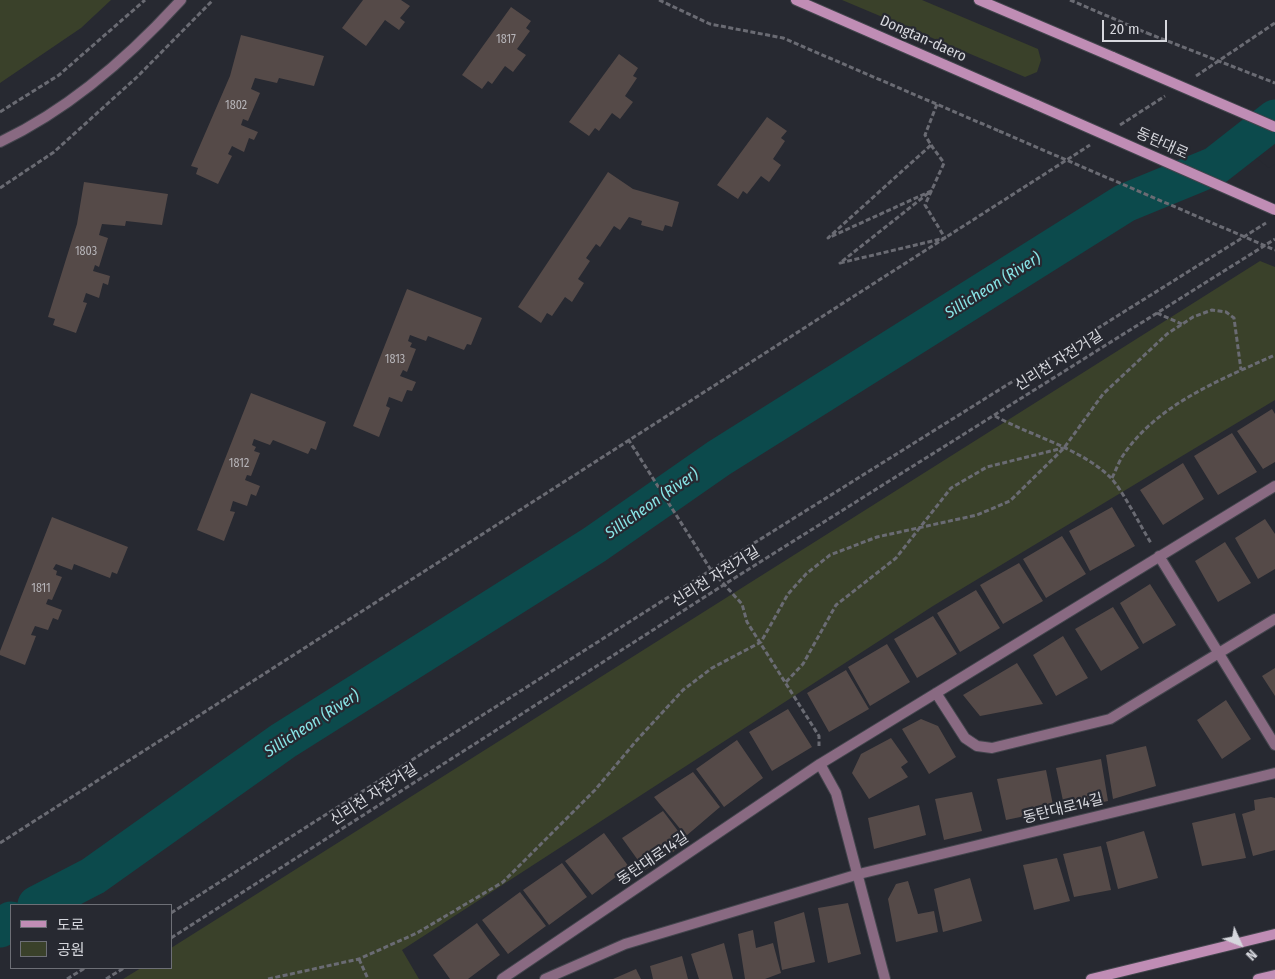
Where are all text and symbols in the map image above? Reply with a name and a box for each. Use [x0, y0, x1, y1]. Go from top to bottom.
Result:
scale bar [1105, 10, 1170, 42]
street label: Dongtan-daero [877, 12, 969, 66]
text: 20 m [1110, 20, 1140, 38]
house number: 1817 [496, 33, 516, 47]
house number: 1802 [225, 99, 247, 113]
street label: 동탄대로 [1133, 125, 1191, 163]
house number: 1803 [75, 245, 97, 259]
water label: Sillicheon (River) [941, 249, 1045, 323]
street label: 신리천 자전거길 [1012, 327, 1106, 395]
house number: 1813 [385, 353, 405, 367]
house number: 1812 [229, 457, 249, 471]
water label: Sillicheon (River) [602, 465, 702, 543]
street label: 신리천 자전거길 [669, 543, 763, 611]
house number: 1811 [31, 582, 51, 596]
water label: Sillicheon (River) [261, 686, 363, 762]
street label: 신리천 자전거길 [327, 760, 421, 830]
street label: 동탄대로14길 [1021, 790, 1105, 828]
street label: 동탄대로14길 [614, 829, 692, 889]
legend [10, 904, 172, 969]
text: 도로 [57, 916, 85, 934]
north arrow [1215, 919, 1265, 969]
text: 공원 [57, 941, 85, 959]
text: N [1242, 946, 1260, 964]

